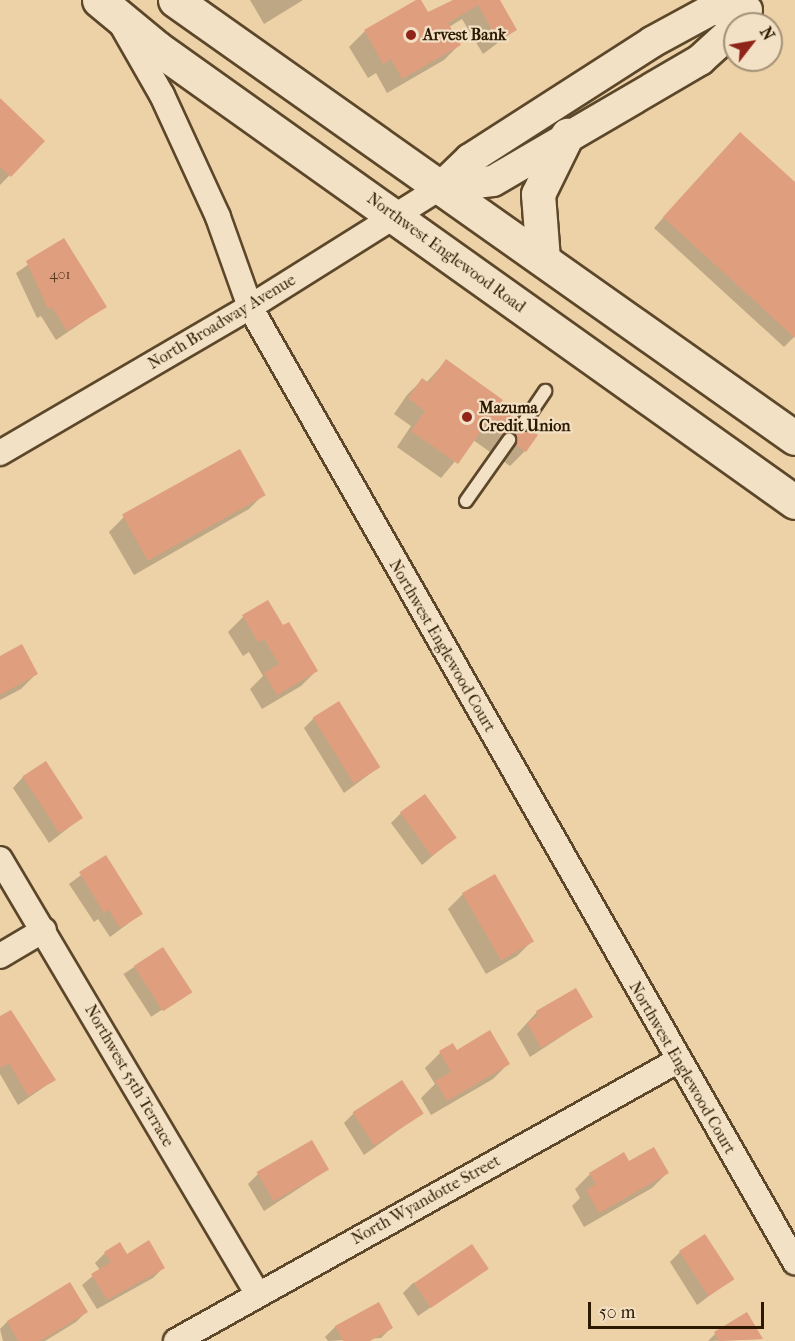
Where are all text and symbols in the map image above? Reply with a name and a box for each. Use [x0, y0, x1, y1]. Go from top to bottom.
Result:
north arrow [723, 12, 783, 72]
text: N [756, 23, 778, 44]
place label: Arvest Bank [423, 25, 506, 45]
marker: Arvest Bank [404, 28, 418, 42]
street label: Northwest Englewood Road [363, 189, 529, 317]
house number: 401 [50, 267, 70, 283]
street label: North Broadway Avenue [145, 270, 299, 374]
place label: Mazuma Credit Union [479, 398, 570, 436]
marker: Mazuma Credit Union [460, 410, 474, 424]
street label: Northwest Englewood Court [385, 556, 499, 736]
street label: Northwest Englewood Court [625, 978, 739, 1158]
street label: Northwest 55th Terrace [80, 1002, 178, 1150]
street label: North Wyandotte Street [348, 1151, 504, 1249]
scale bar [591, 1290, 766, 1328]
text: 50 m [599, 1302, 635, 1323]

